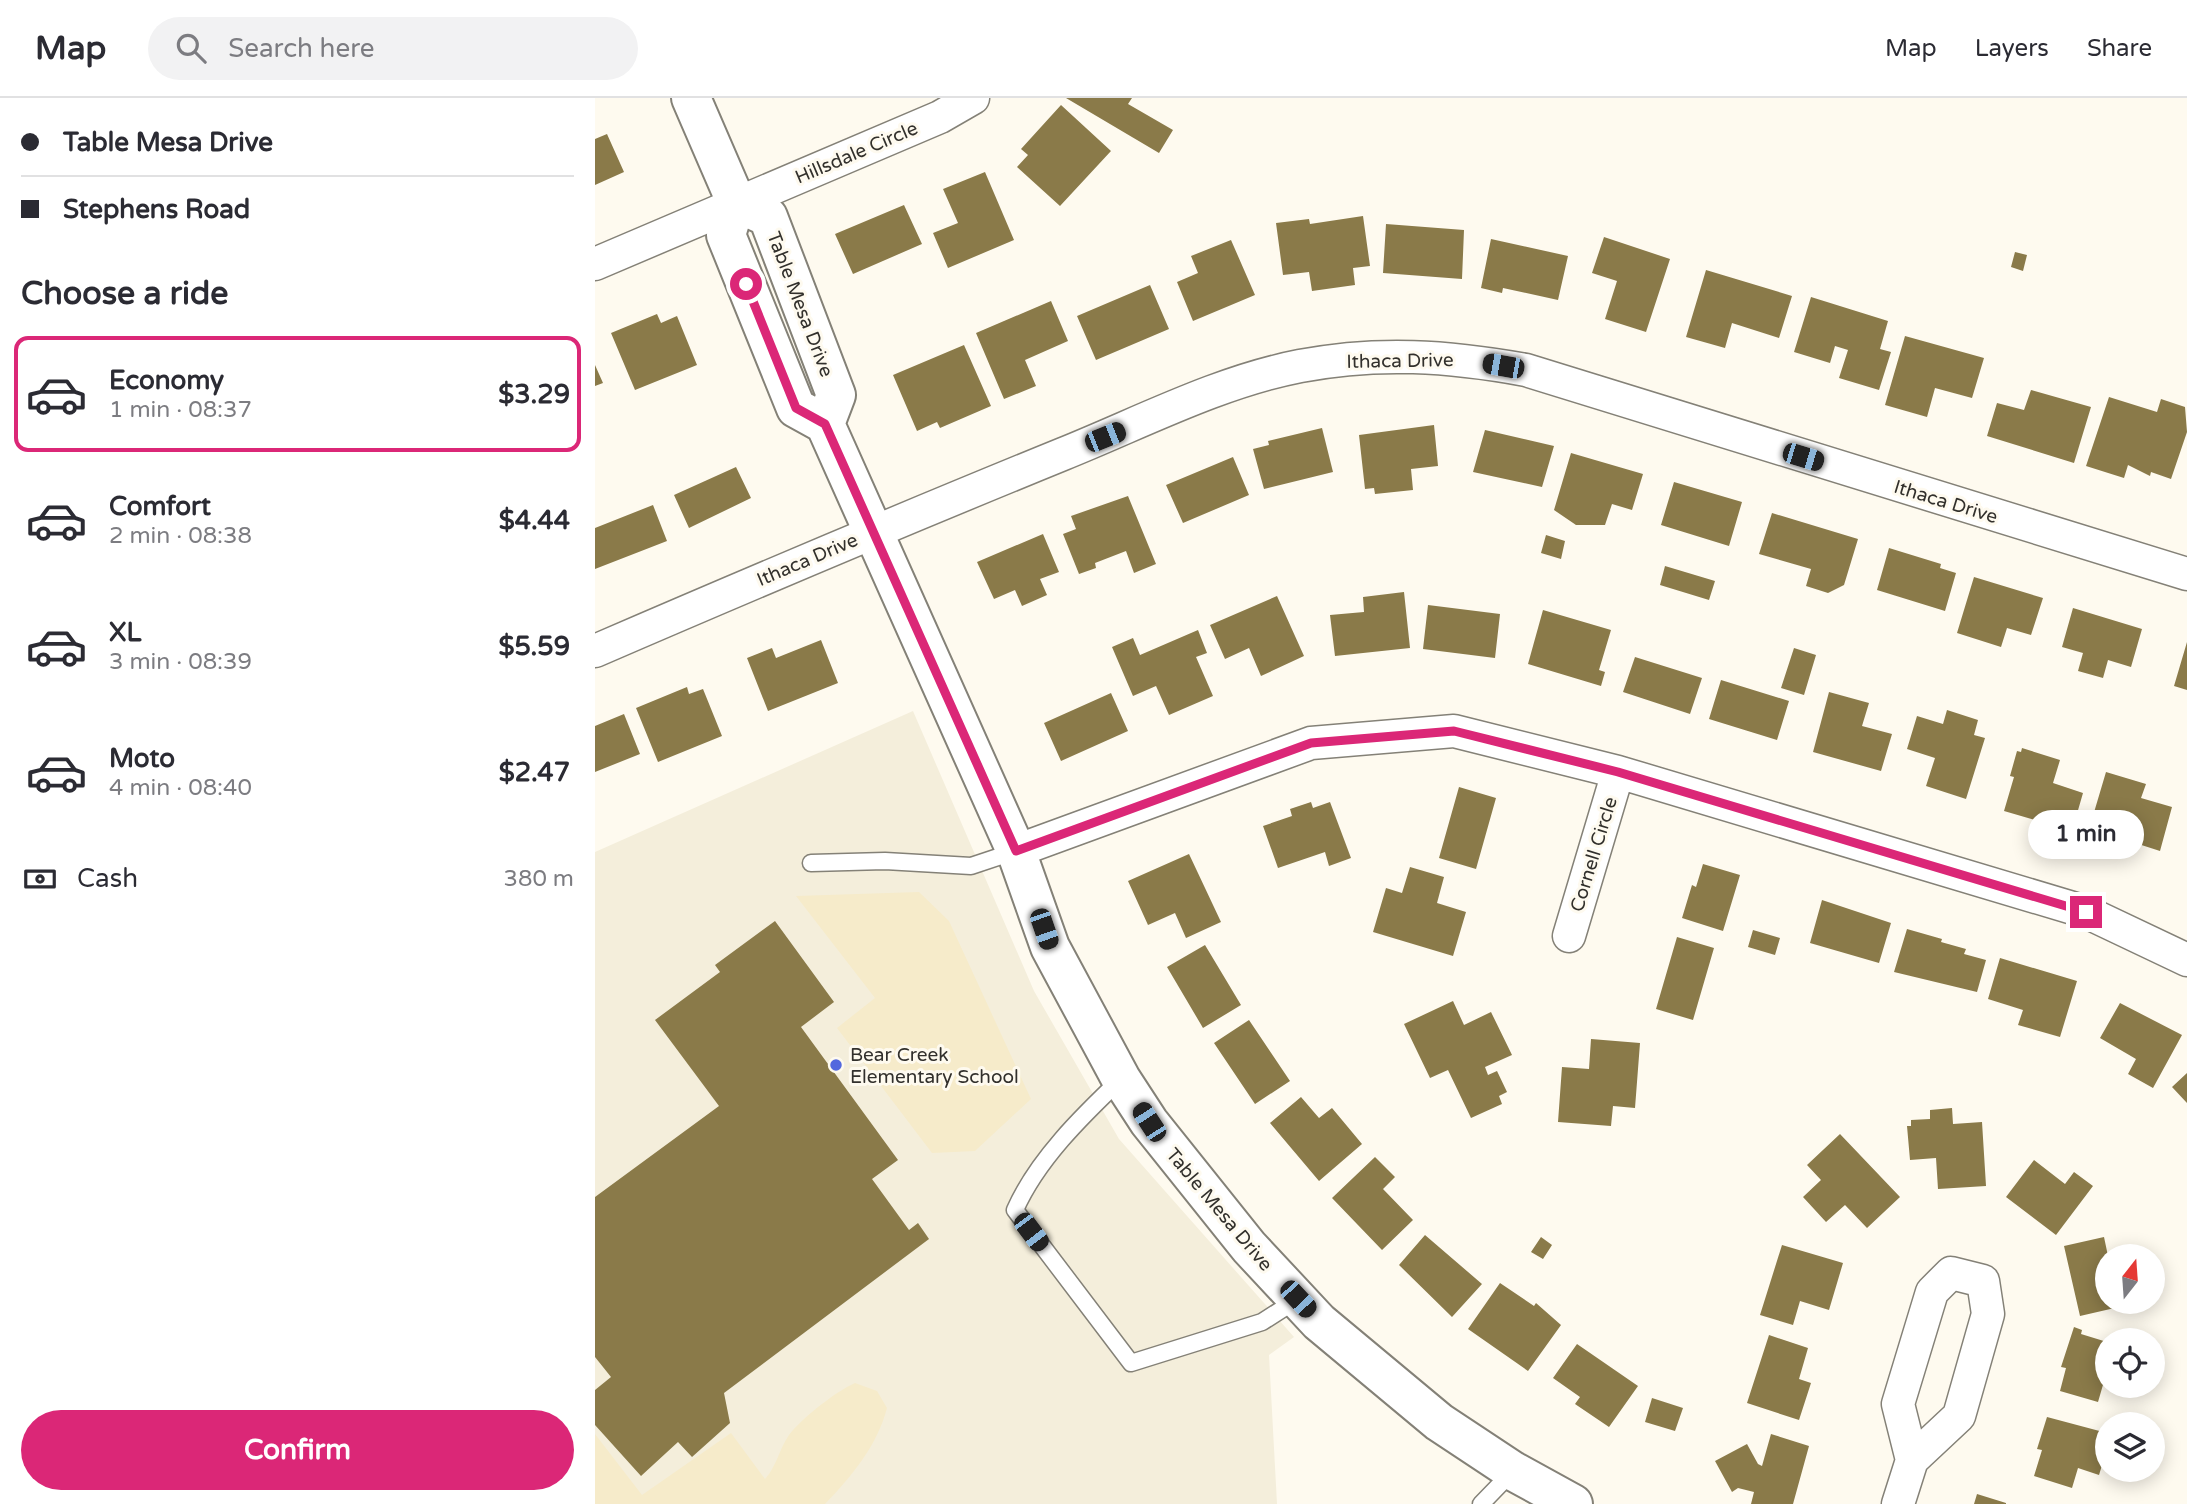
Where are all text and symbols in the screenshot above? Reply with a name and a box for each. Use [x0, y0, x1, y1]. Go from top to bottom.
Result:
search box [148, 17, 638, 80]
text: Map [35, 29, 106, 68]
icon: search [172, 29, 210, 67]
text: Search here [228, 33, 374, 64]
text: Map [1885, 34, 1937, 63]
text: Layers [1975, 34, 2049, 63]
text: Share [2087, 34, 2152, 63]
street label: Hillsdale Circle [792, 117, 921, 189]
text: Table Mesa Drive [63, 127, 273, 158]
text: Stephens Road [63, 194, 250, 225]
street label: Table Mesa Drive [762, 229, 838, 380]
route start [730, 268, 762, 300]
text: Choose a ride [21, 275, 228, 313]
street label: Ithaca Drive [1346, 349, 1454, 373]
car [1481, 352, 1526, 380]
icon: car [25, 363, 88, 426]
text: Economy [109, 365, 224, 396]
text: $3.29 [498, 379, 570, 410]
text: 1 min · 08:37 [109, 396, 252, 424]
car [1082, 419, 1129, 455]
car [1780, 441, 1827, 473]
street label: Ithaca Drive [1891, 476, 2000, 528]
icon: car [25, 489, 88, 552]
text: Comfort [109, 491, 211, 522]
text: $4.44 [499, 505, 570, 536]
text: 2 min · 08:38 [109, 522, 252, 550]
street label: Ithaca Drive [754, 529, 861, 591]
icon: car [25, 615, 88, 678]
text: XL [109, 617, 141, 648]
text: $5.59 [498, 631, 570, 662]
text: 3 min · 08:39 [109, 648, 252, 676]
icon: car [25, 741, 88, 804]
text: Moto [109, 743, 175, 774]
text: $2.47 [499, 757, 570, 788]
text: 4 min · 08:40 [109, 774, 252, 802]
street label: Cornell Circle [1566, 794, 1622, 914]
callout: 1 min [2028, 810, 2144, 860]
text: 1 min [2055, 820, 2117, 848]
icon: cash [21, 860, 59, 898]
text: Cash [77, 863, 138, 894]
text: 380 m [504, 865, 574, 893]
route end [2070, 896, 2102, 928]
car [1028, 906, 1061, 952]
place label: Bear Creek Elementary School [850, 1044, 1019, 1088]
marker: Bear Creek Elementary School [828, 1057, 844, 1073]
car [1129, 1099, 1170, 1145]
street label: Table Mesa Drive [1161, 1144, 1277, 1276]
car [1010, 1209, 1053, 1255]
north arrow [2095, 1244, 2165, 1314]
map controls [2095, 1244, 2165, 1482]
car [1276, 1276, 1321, 1322]
button: locate [2095, 1328, 2165, 1398]
button: Confirm [21, 1410, 574, 1490]
button: layers [2095, 1412, 2165, 1482]

